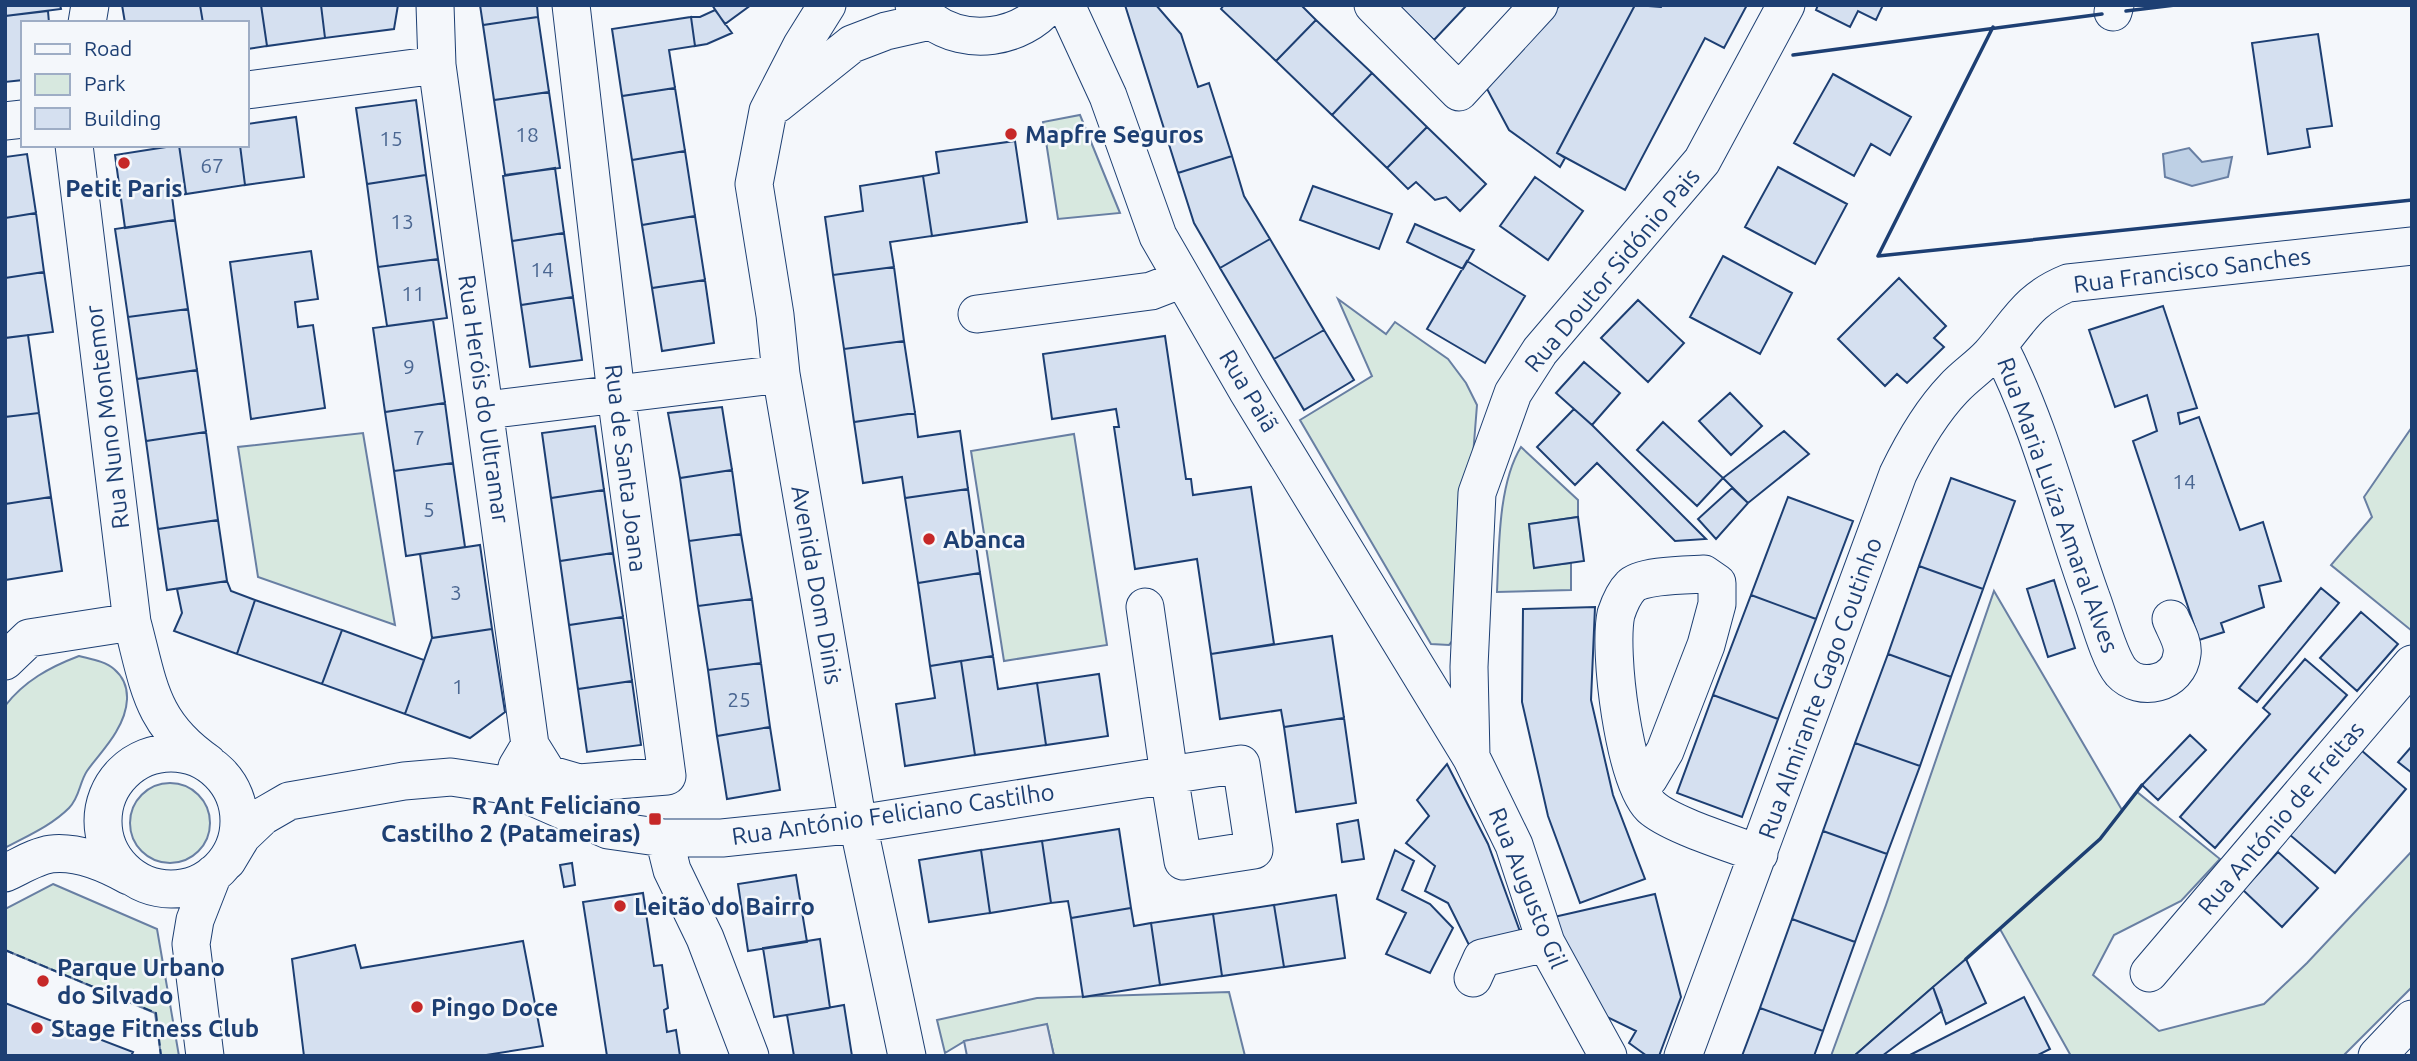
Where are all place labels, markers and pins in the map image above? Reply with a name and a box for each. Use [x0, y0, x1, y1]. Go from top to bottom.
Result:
place label: Mapfre Seguros [1025, 121, 1204, 148]
marker: Mapfre Seguros [1003, 126, 1019, 142]
marker: Petit Paris [116, 155, 132, 171]
place label: Petit Paris [65, 175, 183, 202]
place label: Abanca [943, 526, 1026, 553]
marker: Abanca [921, 531, 937, 547]
place label: R Ant Feliciano Castilho 2 (Patameiras) [381, 792, 641, 847]
marker: R Ant Feliciano Castilho 2 (Patameiras) [647, 811, 663, 827]
place label: Leitão do Bairro [634, 893, 815, 920]
marker: Leitão do Bairro [612, 898, 628, 914]
place label: Parque Urbano do Silvado [57, 954, 225, 1009]
marker: Parque Urbano do Silvado [35, 973, 51, 989]
place label: Pingo Doce [431, 994, 558, 1021]
marker: Pingo Doce [409, 999, 425, 1015]
place label: Stage Fitness Club [51, 1015, 259, 1042]
marker: Stage Fitness Club [29, 1020, 45, 1036]

